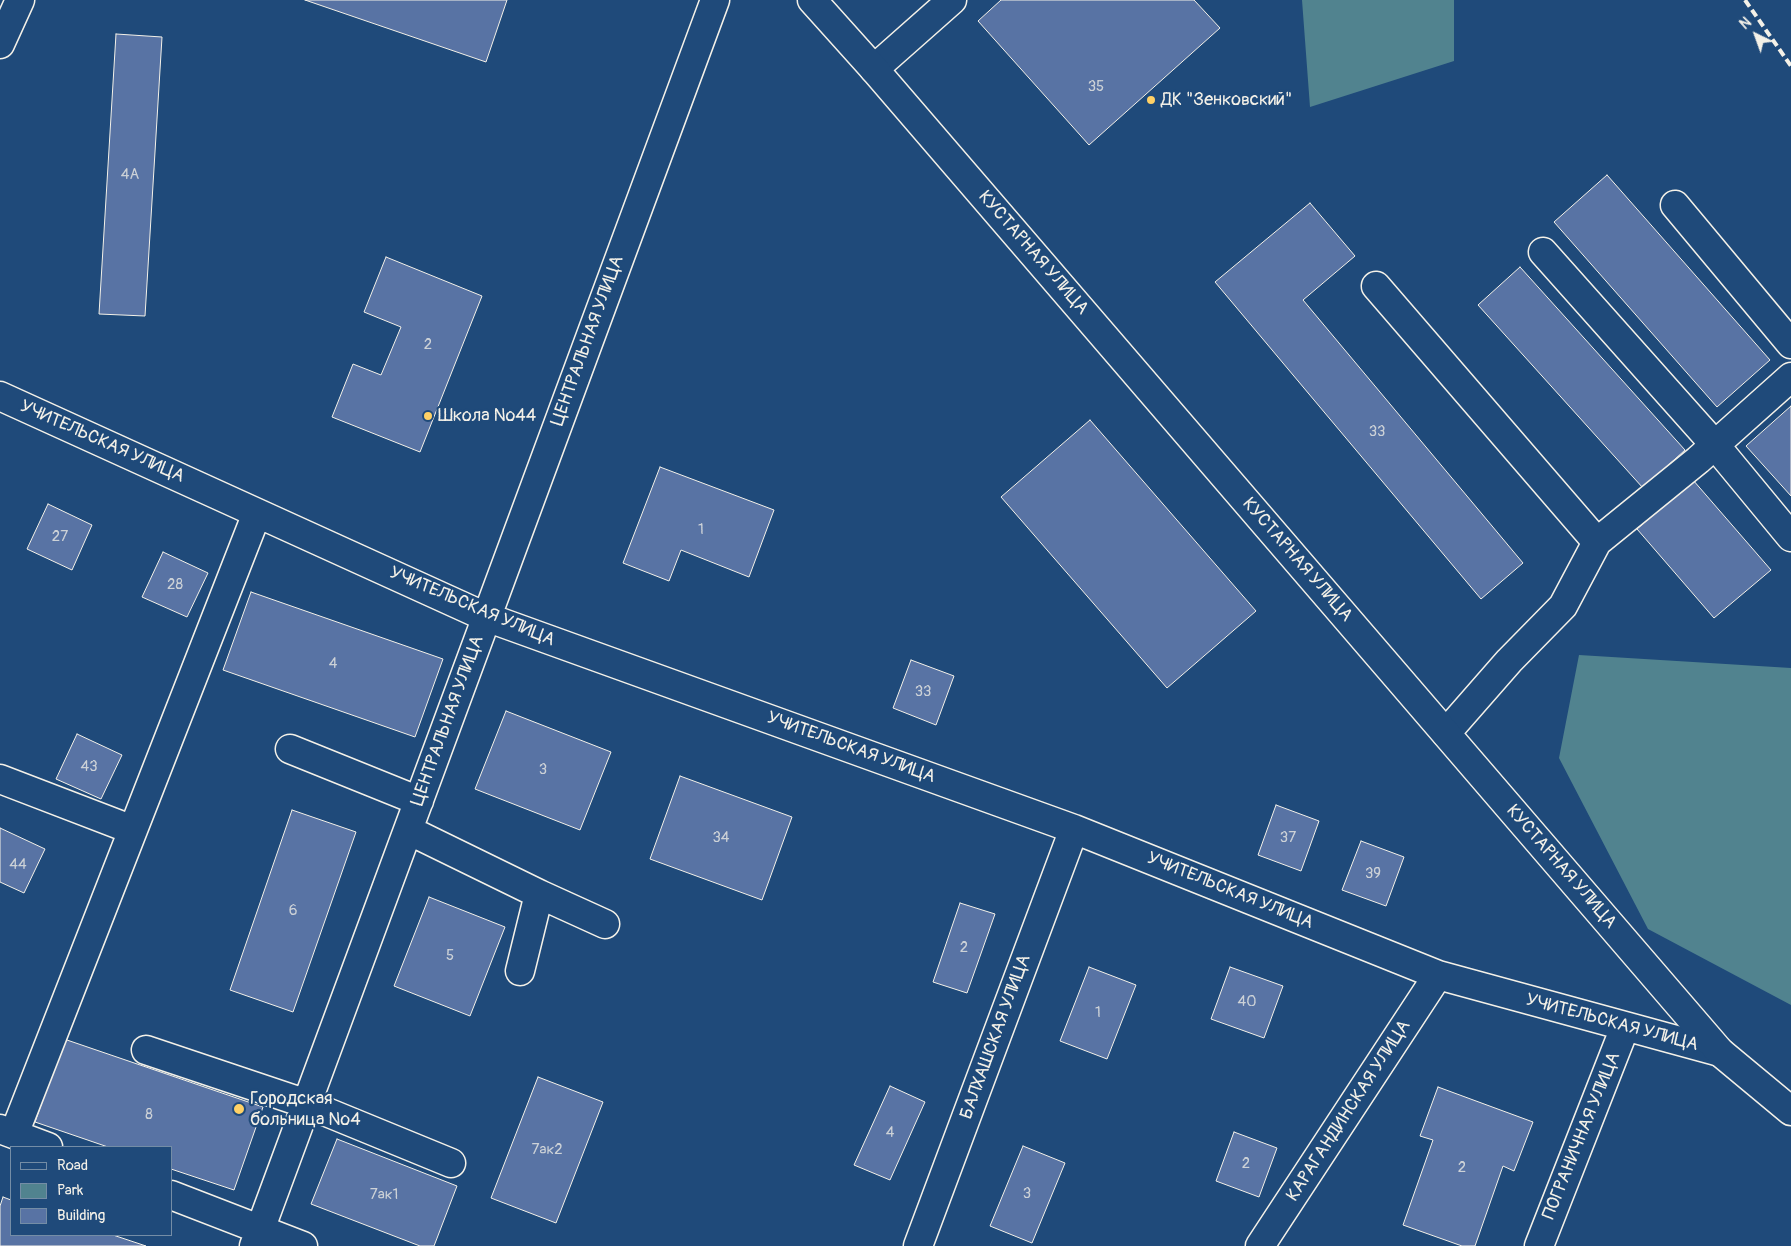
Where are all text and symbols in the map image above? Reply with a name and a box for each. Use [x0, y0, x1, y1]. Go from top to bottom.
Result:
north arrow [1731, 10, 1781, 60]
text: N [1736, 14, 1755, 33]
house number: 35 [1088, 78, 1104, 96]
place label: ДК "Зенковский" [1161, 89, 1292, 111]
marker: ДК "Зенковский" [1145, 94, 1157, 106]
house number: 4А [121, 166, 139, 184]
street label: КУСТАРНАЯ УЛИЦА [973, 187, 1093, 319]
street label: ЦЕНТРАЛЬНАЯ УЛИЦА [547, 253, 629, 429]
house number: 2 [424, 336, 432, 354]
street label: УЧИТЕЛЬСКАЯ УЛИЦА [16, 396, 188, 488]
place label: Школа №44 [438, 405, 536, 427]
marker: Школа №44 [422, 410, 434, 422]
house number: 33 [1369, 423, 1385, 441]
street label: КУСТАРНАЯ УЛИЦА [1237, 494, 1357, 626]
house number: 1 [698, 521, 704, 539]
house number: 27 [52, 528, 68, 546]
street label: УЧИТЕЛЬСКАЯ УЛИЦА [386, 562, 558, 652]
house number: 28 [167, 576, 183, 594]
street label: ЦЕНТРАЛЬНАЯ УЛИЦА [407, 633, 489, 809]
house number: 4 [329, 655, 337, 673]
house number: 33 [915, 683, 931, 701]
street label: УЧИТЕЛЬСКАЯ УЛИЦА [764, 707, 938, 789]
house number: 43 [80, 758, 98, 776]
house number: 3 [539, 761, 547, 779]
street label: КУСТАРНАЯ УЛИЦА [1501, 801, 1621, 933]
house number: 34 [712, 829, 730, 847]
house number: 37 [1280, 829, 1296, 847]
street label: УЧИТЕЛЬСКАЯ УЛИЦА [1144, 848, 1316, 934]
house number: 44 [9, 856, 27, 874]
house number: 39 [1365, 865, 1381, 883]
house number: 6 [289, 902, 297, 920]
house number: 2 [960, 939, 968, 957]
house number: 5 [446, 947, 454, 965]
street label: БАЛХАШСКАЯ УЛИЦА [956, 952, 1036, 1122]
street label: УЧИТЕЛЬСКАЯ УЛИЦА [1523, 990, 1701, 1056]
house number: 40 [1238, 993, 1256, 1011]
house number: 1 [1095, 1004, 1101, 1022]
street label: КАРАГАНДИНСКАЯ УЛИЦА [1282, 1016, 1416, 1206]
street label: ПОГРАНИЧНАЯ УЛИЦА [1539, 1049, 1625, 1223]
place label: Городская больница №4 [250, 1088, 361, 1130]
marker: Городская больница №4 [232, 1102, 246, 1116]
house number: 8 [145, 1106, 153, 1124]
house number: 4 [886, 1124, 894, 1142]
house number: 7ак2 [531, 1141, 563, 1159]
legend [10, 1146, 172, 1236]
house number: 2 [1242, 1155, 1250, 1173]
text: Road [57, 1156, 88, 1175]
house number: 2 [1458, 1159, 1466, 1177]
text: Park [57, 1181, 83, 1200]
house number: 3 [1023, 1185, 1031, 1203]
house number: 7ак1 [370, 1186, 398, 1204]
text: Building [57, 1206, 105, 1225]

